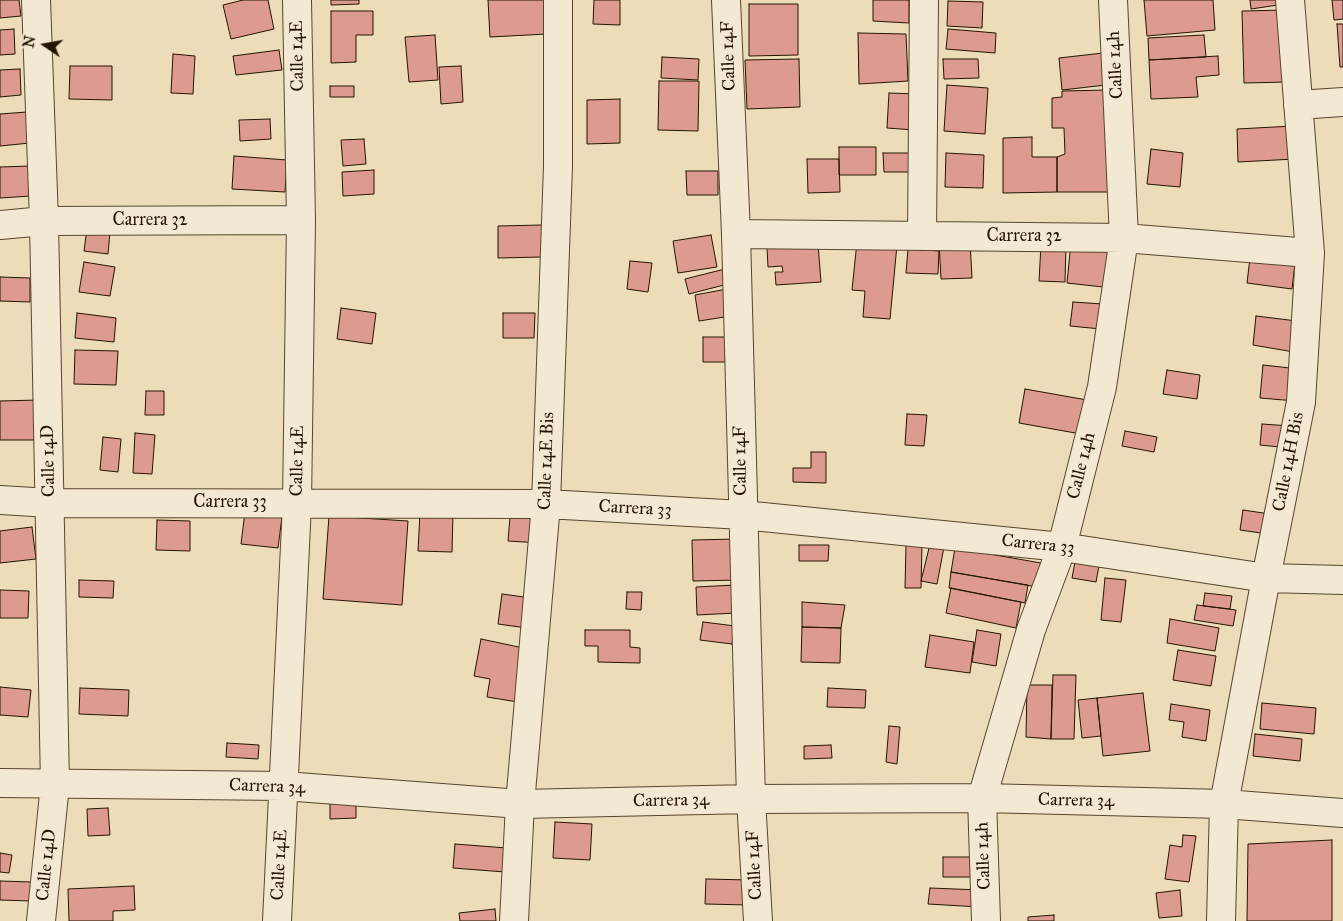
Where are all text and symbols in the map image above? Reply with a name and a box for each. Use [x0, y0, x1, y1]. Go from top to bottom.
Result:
north arrow [20, 20, 70, 70]
street label: Calle 14E [287, 20, 309, 92]
street label: Calle 14F [717, 21, 741, 91]
street label: Calle 14h [1103, 30, 1129, 100]
text: N [20, 34, 39, 49]
street label: Carrera 32 [112, 210, 188, 232]
street label: Carrera 32 [986, 226, 1062, 248]
street label: Calle 14H Bis [1269, 410, 1309, 514]
street label: Calle 14E Bis [534, 412, 560, 510]
street label: Calle 14D [38, 425, 60, 497]
street label: Calle 14E [287, 425, 309, 497]
street label: Calle 14F [730, 426, 752, 496]
street label: Calle 14h [1063, 430, 1101, 502]
street label: Carrera 33 [193, 492, 267, 514]
street label: Carrera 33 [598, 496, 672, 522]
street label: Carrera 33 [1000, 530, 1076, 560]
street label: Carrera 34 [229, 775, 305, 799]
street label: Carrera 34 [633, 790, 709, 812]
street label: Carrera 34 [1038, 790, 1114, 812]
street label: Calle 14h [972, 822, 996, 890]
street label: Calle 14D [32, 828, 62, 902]
street label: Calle 14E [267, 829, 293, 901]
street label: Calle 14F [742, 830, 768, 900]

